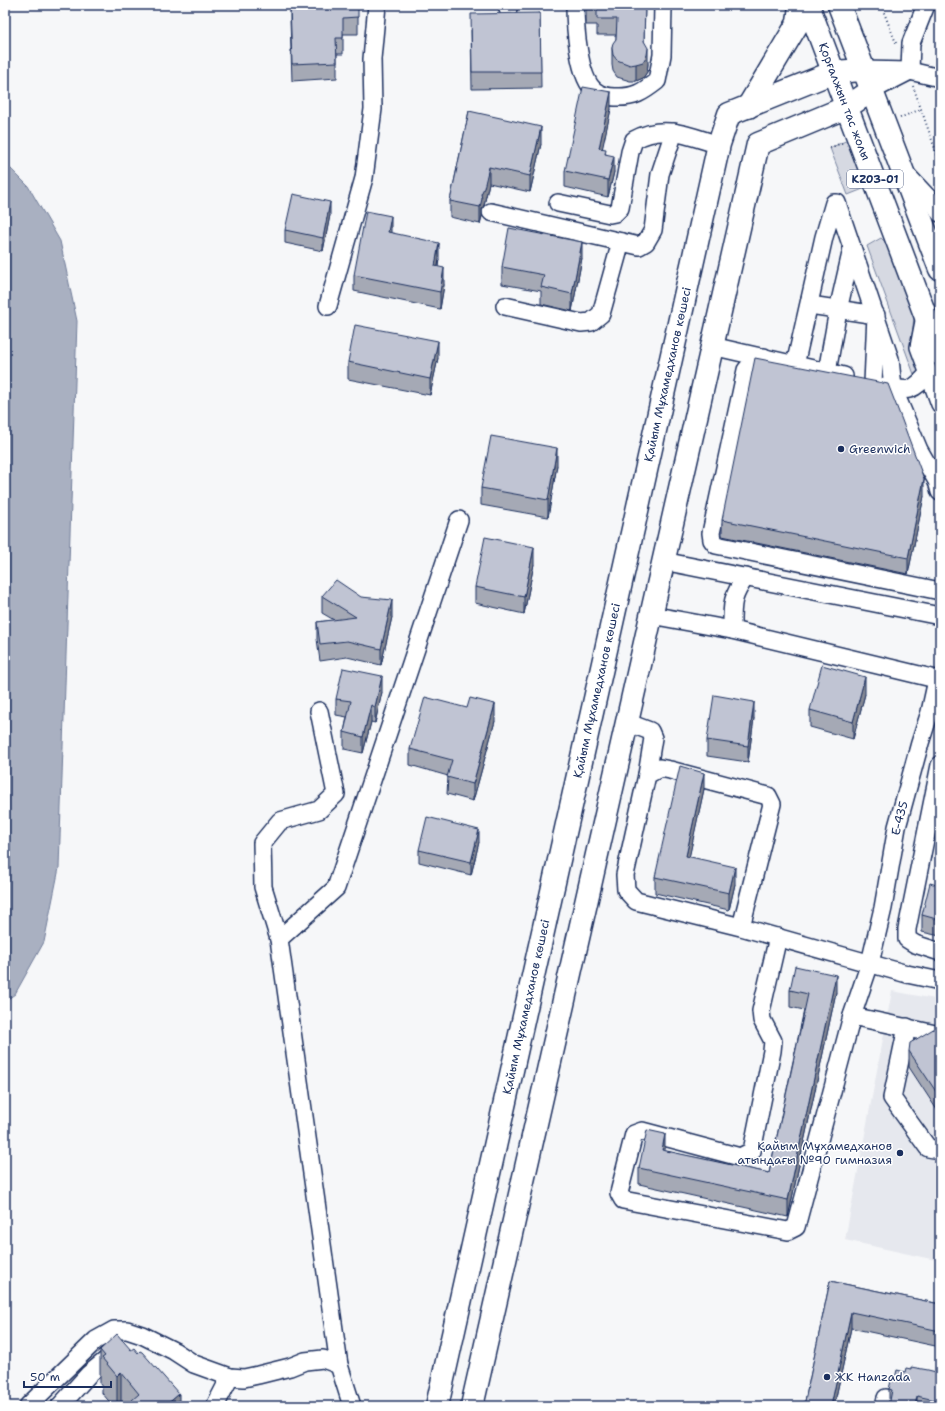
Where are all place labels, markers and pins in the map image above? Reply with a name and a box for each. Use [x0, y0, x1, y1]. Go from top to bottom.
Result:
place label: Greenwich [849, 441, 911, 457]
marker: Greenwich [836, 444, 846, 454]
place label: Қайым Мұхамедханов атындағы №90 гимназия [738, 1138, 892, 1168]
marker: Қайым Мұхамедханов атындағы №90 гимназия [895, 1148, 905, 1158]
place label: ЖК Hanzada [835, 1369, 911, 1385]
marker: ЖК Hanzada [822, 1372, 832, 1382]

